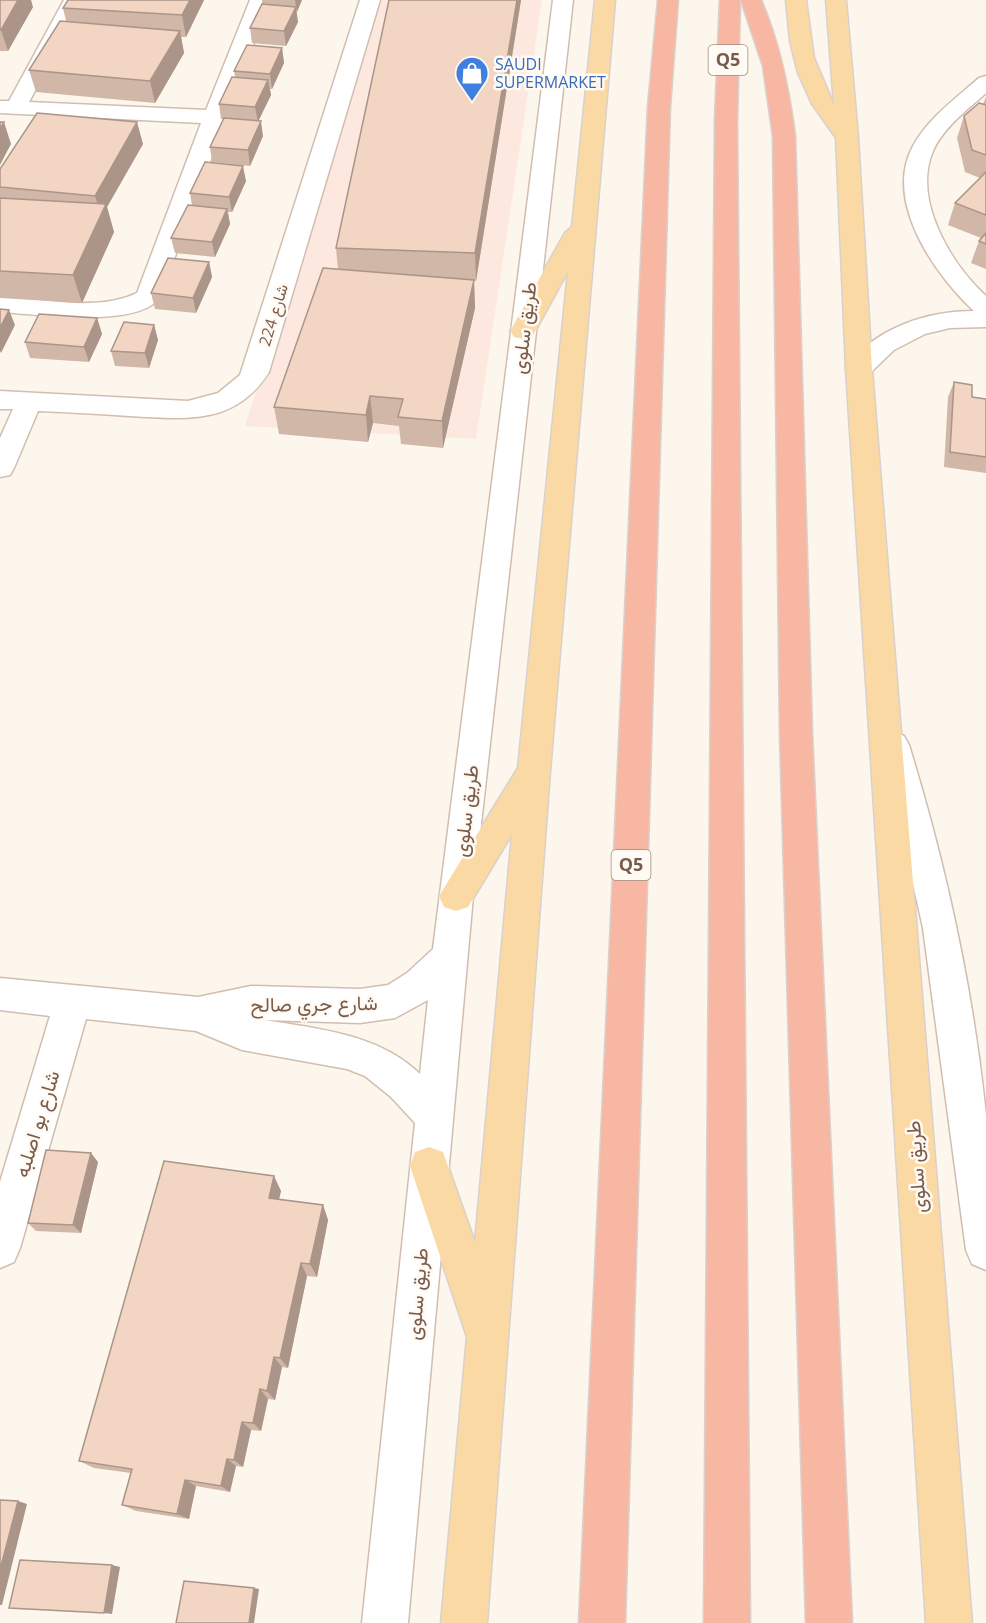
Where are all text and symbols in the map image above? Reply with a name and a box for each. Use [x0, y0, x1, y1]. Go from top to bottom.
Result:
road number: Q5 [708, 45, 748, 75]
place label: SAUDI SUPERMARKET [495, 53, 606, 93]
shop icon: SAUDI SUPERMARKET [454, 55, 490, 102]
street label: طريق سلوى [504, 280, 543, 376]
street label: شارع 224 [253, 281, 294, 349]
street label: طريق سلوى [446, 763, 485, 859]
road number: Q5 [612, 850, 650, 880]
street label: شارع جري صالح [250, 989, 378, 1022]
street label: شارع بو اصلبه [7, 1067, 67, 1181]
street label: طريق سلوى [899, 1120, 932, 1214]
street label: طريق سلوى [399, 1247, 434, 1341]

